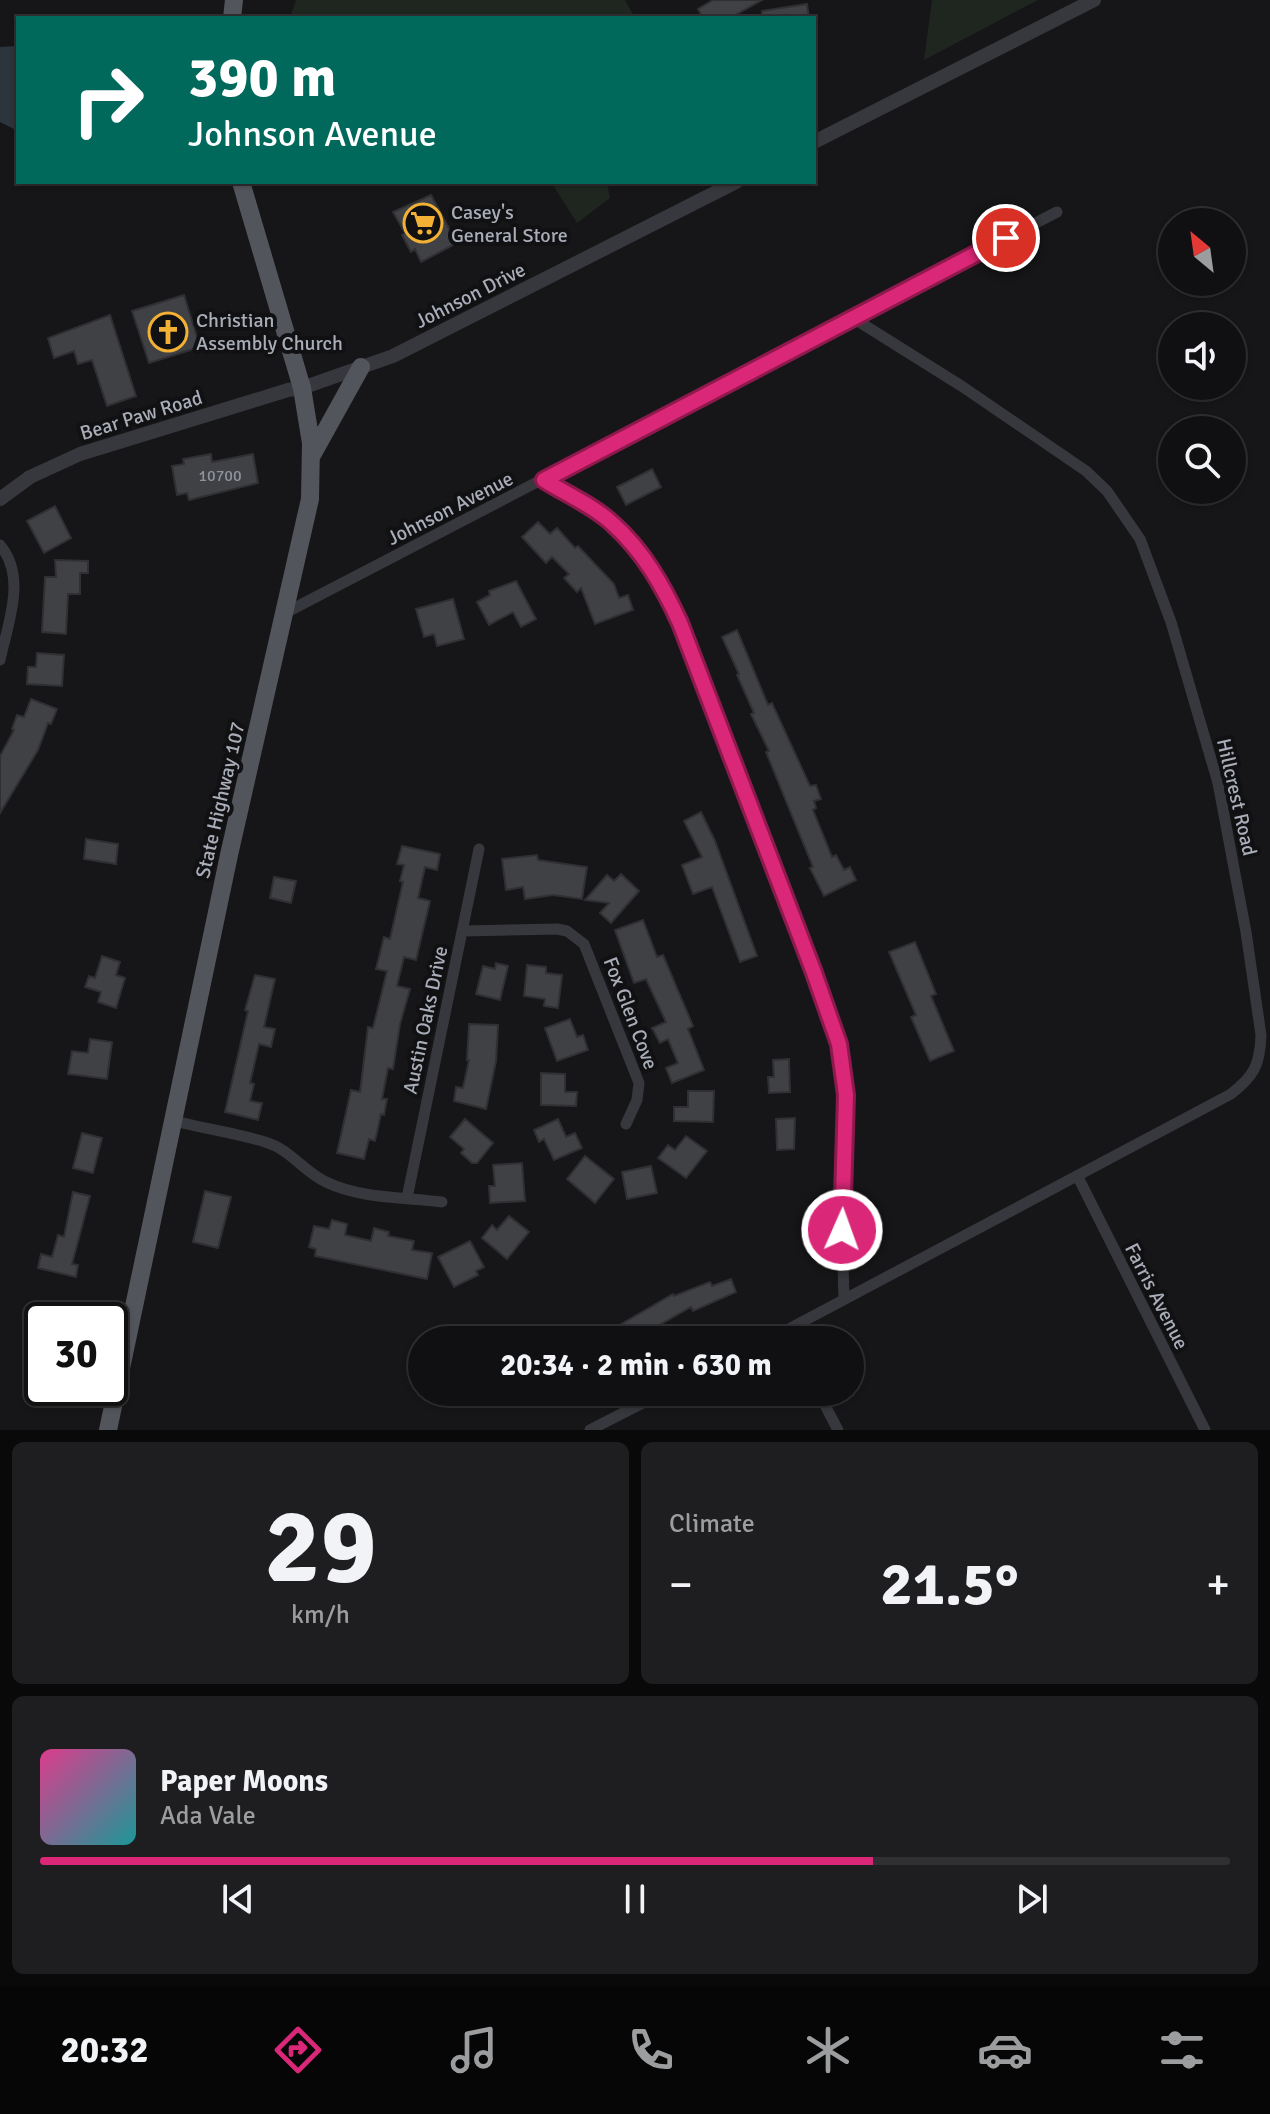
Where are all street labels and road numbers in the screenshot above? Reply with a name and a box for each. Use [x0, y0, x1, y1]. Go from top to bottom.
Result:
street label: Johnson Drive [411, 257, 530, 334]
street label: Bear Paw Road [77, 385, 205, 446]
street label: Johnson Avenue [383, 466, 517, 551]
street label: State Highway 107 [190, 720, 251, 881]
street label: Hillcrest Road [1211, 736, 1262, 858]
street label: Austin Oaks Drive [398, 944, 453, 1096]
street label: Fox Glen Cove [598, 953, 663, 1073]
street label: Farris Avenue [1119, 1239, 1194, 1354]

